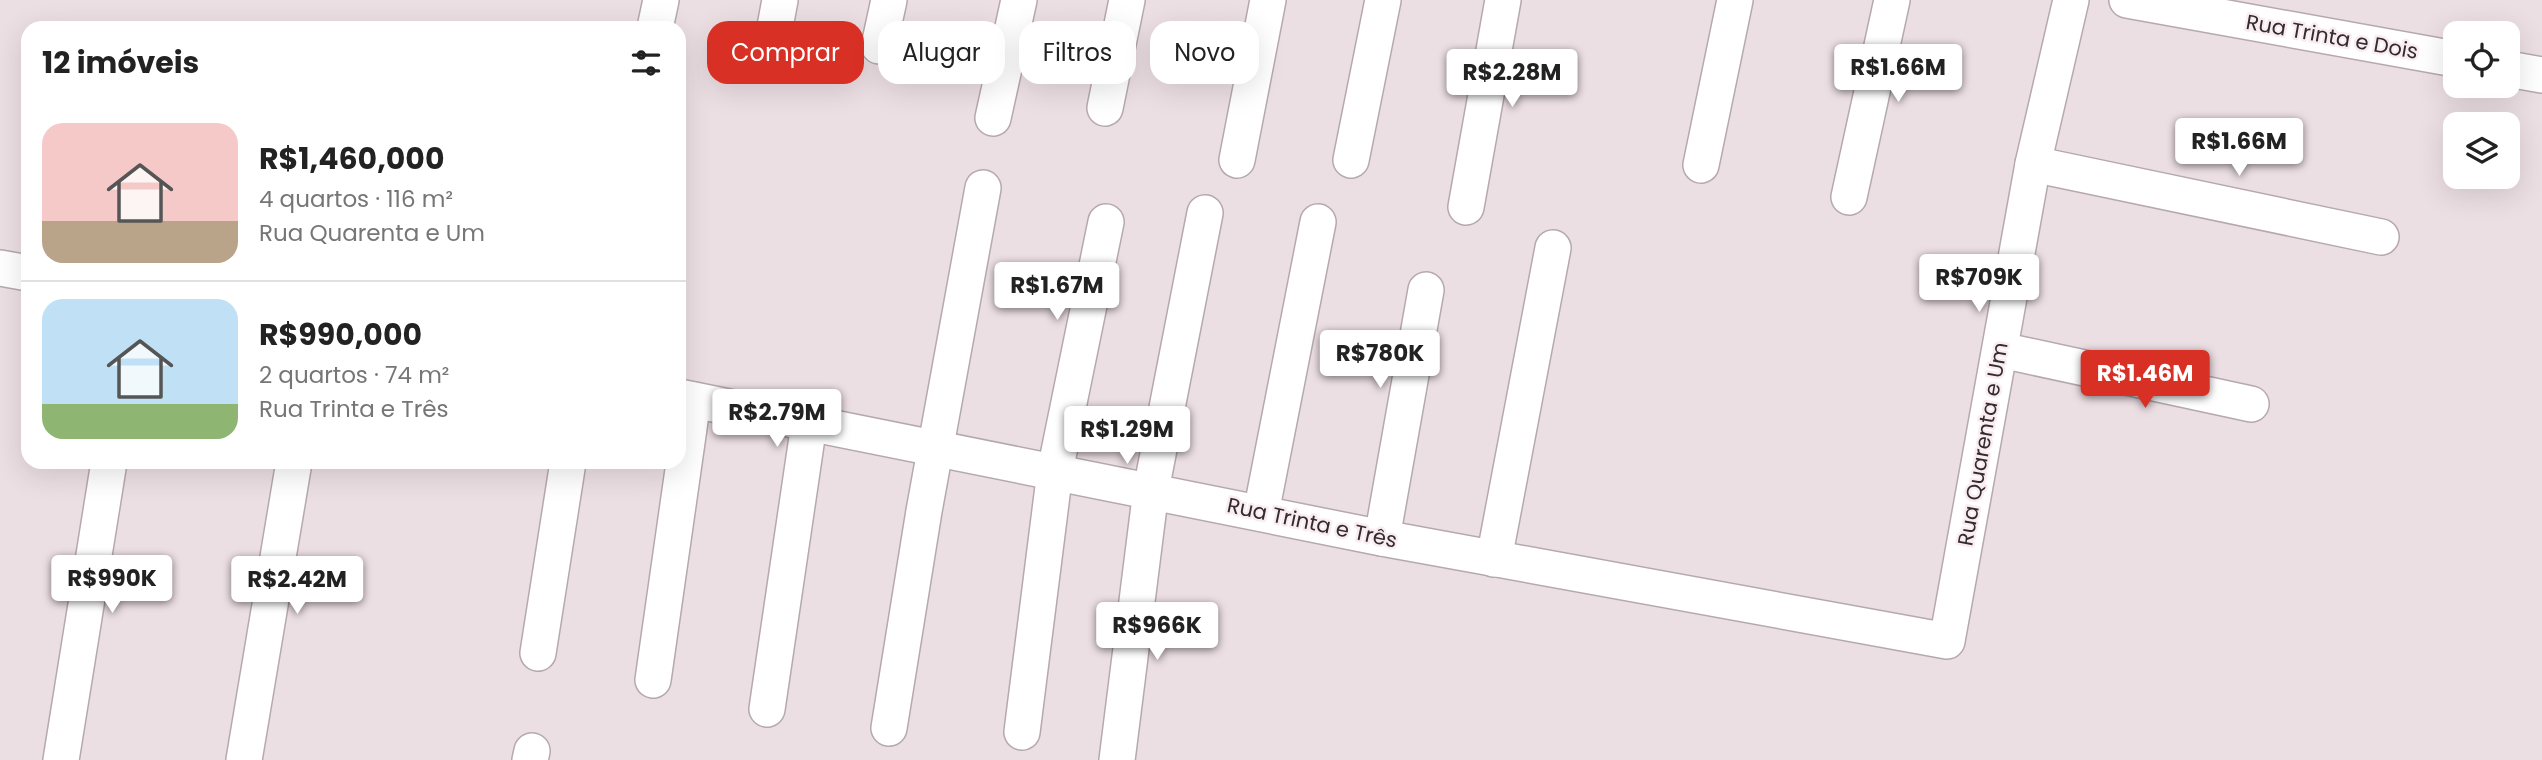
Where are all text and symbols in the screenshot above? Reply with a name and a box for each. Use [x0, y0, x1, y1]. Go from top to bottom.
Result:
street label: Rua Trinta e Dois [2244, 7, 2420, 66]
chip: Comprar [707, 21, 864, 84]
chip: Alugar [878, 21, 1005, 84]
chip: Filtros [1019, 21, 1136, 84]
chip: Novo [1150, 21, 1259, 84]
map controls [2443, 21, 2520, 189]
button: locate [2443, 21, 2520, 98]
text: 12 imóveis [42, 41, 199, 84]
icon: filters [627, 44, 665, 82]
pin: R$1.66M [1833, 44, 1963, 104]
pin: R$2.28M [1447, 50, 1577, 109]
text: R$1.66M [1850, 51, 1946, 83]
text: R$2.28M [1463, 56, 1561, 88]
button: layers [2443, 112, 2520, 189]
pin: R$1.66M [2174, 118, 2304, 178]
text: R$1.66M [2191, 125, 2287, 157]
text: R$1,460,000 [259, 137, 444, 180]
icon: home [98, 151, 182, 235]
text: 4 quartos · 116 m² [259, 183, 453, 215]
text: Rua Quarenta e Um [259, 217, 485, 249]
pin: R$709K [1922, 254, 2036, 314]
text: R$709K [1935, 261, 2023, 293]
pin: R$1.67M [992, 262, 1122, 322]
text: R$1.67M [1010, 269, 1104, 301]
text: R$990,000 [259, 313, 422, 356]
icon: home [98, 327, 182, 411]
pin: R$780K [1323, 330, 1437, 390]
text: R$780K [1336, 337, 1424, 369]
street label: Rua Quarenta e Um [1950, 340, 2015, 548]
pin: R$1.46M [2080, 350, 2210, 410]
text: R$1.46M [2097, 357, 2193, 389]
text: 2 quartos · 74 m² [259, 359, 449, 391]
pin: R$2.79M [712, 390, 842, 449]
text: Rua Trinta e Três [259, 393, 449, 425]
text: R$2.79M [728, 396, 826, 428]
pin: R$1.29M [1062, 406, 1192, 466]
text: R$1.29M [1080, 413, 1174, 445]
street label: Rua Trinta e Três [1224, 490, 1400, 555]
pin: R$990K [55, 556, 169, 615]
pin: R$2.42M [232, 556, 362, 616]
text: R$990K [67, 562, 157, 594]
text: R$2.42M [247, 563, 347, 595]
pin: R$966K [1100, 602, 1214, 662]
text: R$966K [1112, 609, 1202, 641]

